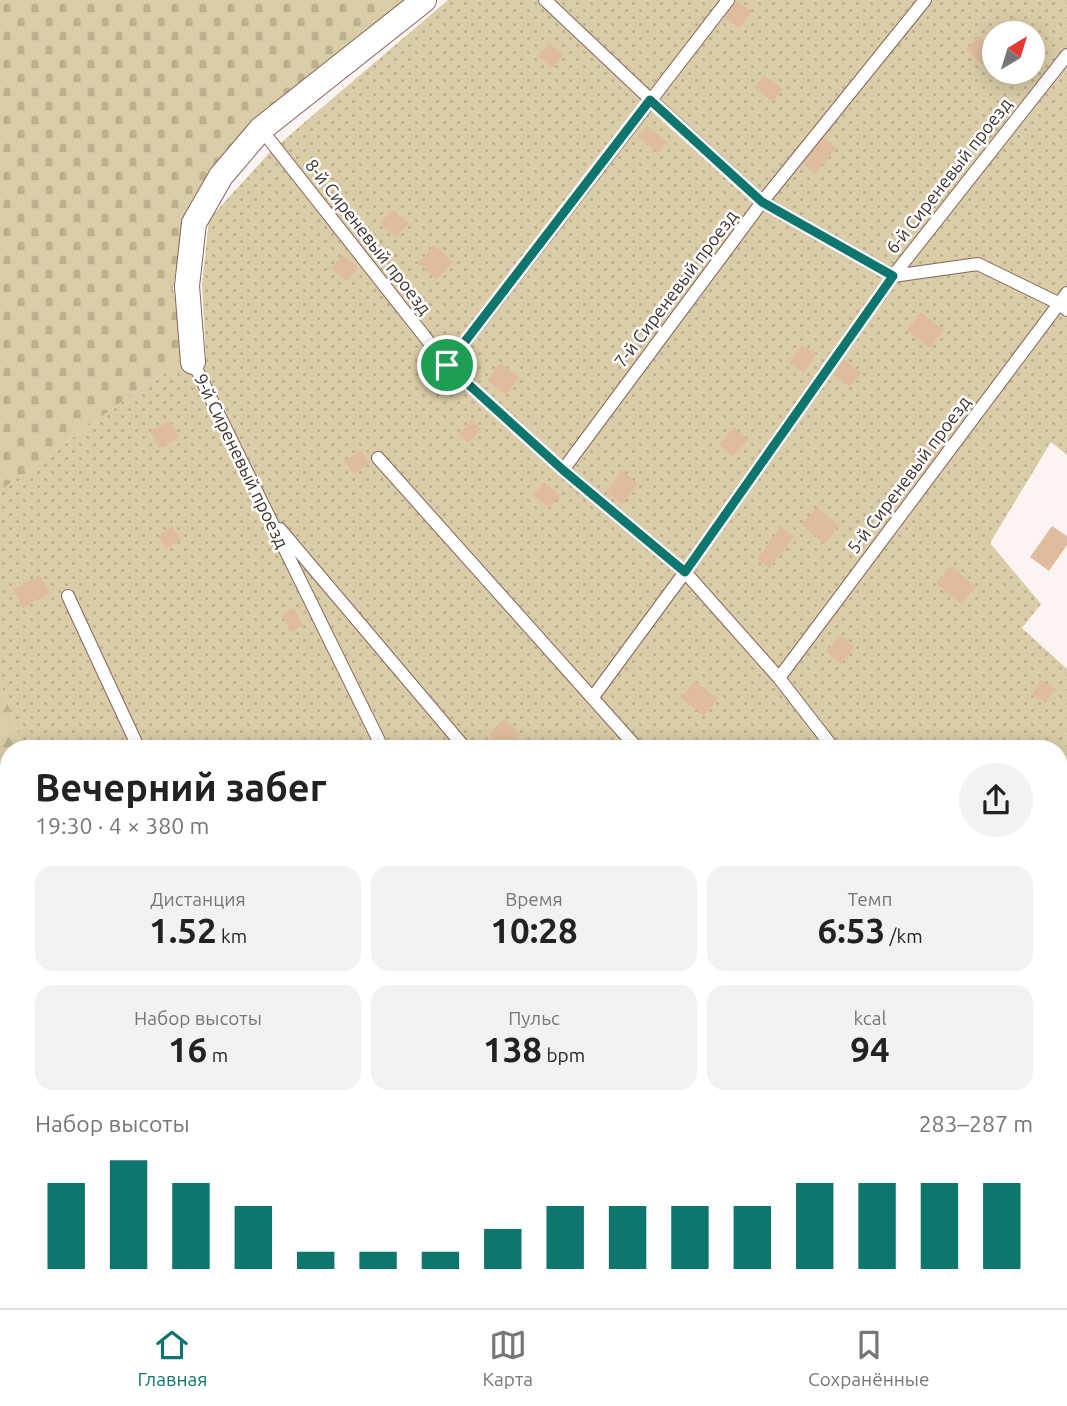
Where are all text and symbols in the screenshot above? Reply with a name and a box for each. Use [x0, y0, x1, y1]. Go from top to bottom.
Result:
north arrow [982, 21, 1045, 84]
map controls [982, 21, 1045, 84]
street label: 6-й Сиреневый проезд [881, 93, 1015, 257]
street label: 8-й Сиреневый проезд [302, 155, 436, 318]
street label: 7-й Сиреневый проезд [610, 206, 741, 371]
pin [417, 335, 477, 395]
icon: arrive [428, 346, 466, 384]
street label: 9-й Сиреневый проезд [191, 370, 293, 551]
street label: 5-й Сиреневый проезд [843, 392, 974, 557]
button: share [959, 763, 1033, 837]
text: Вечерний забег [35, 766, 327, 808]
text: 19:30 · 4 × 380 m [35, 813, 209, 838]
text: Дистанция [150, 888, 246, 910]
text: Время [505, 888, 563, 910]
text: Темп [848, 888, 892, 910]
text: 1.52 [149, 910, 217, 950]
text: 10:28 [490, 910, 578, 950]
text: 6:53 [817, 910, 885, 950]
text: km [217, 925, 247, 947]
text: /km [885, 925, 923, 947]
text: Набор высоты [134, 1007, 262, 1029]
text: Пульс [508, 1007, 560, 1029]
text: kcal [854, 1007, 886, 1029]
text: 16 [168, 1029, 207, 1069]
text: 138 [483, 1029, 542, 1069]
text: 94 [850, 1029, 890, 1069]
text: m [207, 1044, 228, 1066]
text: bpm [542, 1044, 585, 1066]
text: Набор высоты [35, 1111, 190, 1136]
text: 283–287 m [919, 1111, 1033, 1136]
tab: Главная [137, 1326, 208, 1390]
tab: Карта [482, 1326, 533, 1390]
tab: Сохранённые [808, 1326, 930, 1390]

